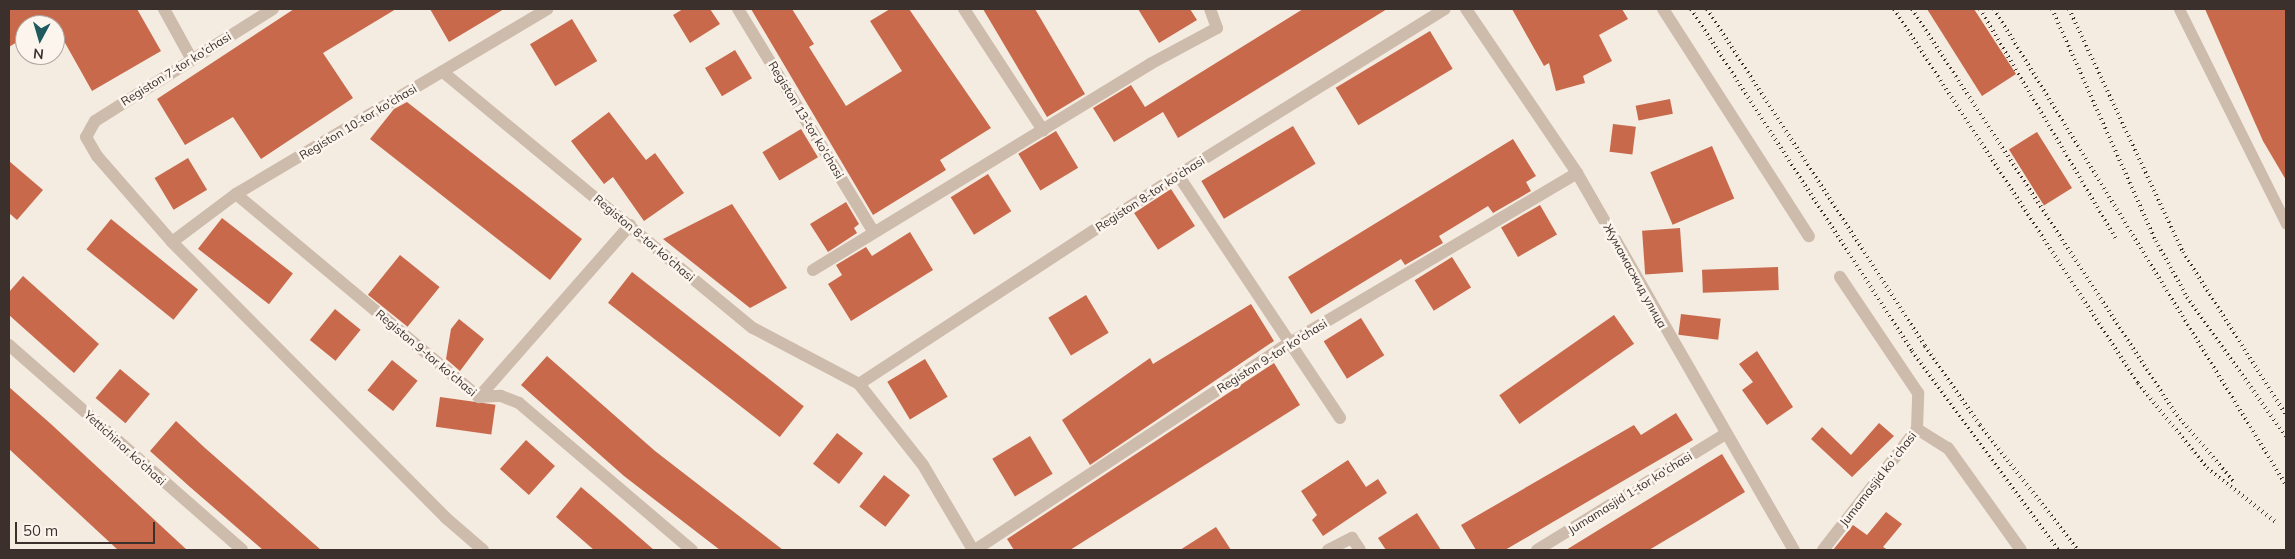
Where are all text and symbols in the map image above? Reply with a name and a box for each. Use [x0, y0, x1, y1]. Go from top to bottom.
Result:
north arrow [15, 15, 65, 65]
street label: Registon 7-tor ko'chasi [118, 29, 234, 109]
text: N [32, 44, 45, 63]
street label: Registon 13-tor ko'chasi [765, 59, 847, 181]
street label: Registon 10-tor ko'chasi [297, 81, 419, 163]
street label: Registon 8-tor ko'chasi [1093, 153, 1207, 235]
street label: Registon 8-tor ko'chasi [591, 192, 697, 284]
street label: Жумамасжид улица [1600, 221, 1670, 331]
street label: Registon 9-tor ko'chasi [373, 307, 479, 399]
street label: Registon 9-tor ko'chasi [1214, 316, 1330, 396]
street label: Yettichinor ko‘chasi [81, 408, 169, 488]
street label: Jumamasjid koʻchasi [1837, 429, 1919, 529]
street label: Jumamasjid 1-tor ko'chasi [1565, 449, 1695, 537]
scale bar [18, 512, 158, 544]
text: 50 m [23, 521, 58, 540]

